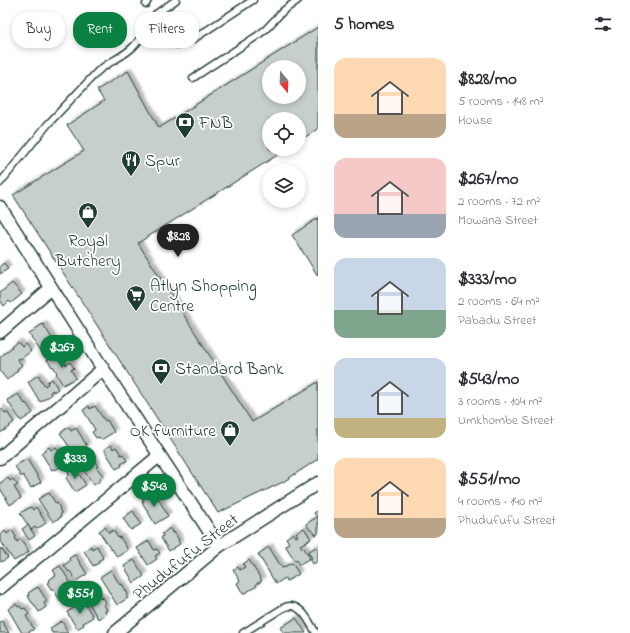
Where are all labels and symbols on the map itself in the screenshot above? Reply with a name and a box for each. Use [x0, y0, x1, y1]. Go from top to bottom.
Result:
north arrow [262, 60, 306, 104]
bank icon: FNB [174, 111, 196, 139]
place label: FNB [198, 111, 233, 136]
restaurant icon: Spur [120, 149, 142, 177]
place label: Spur [145, 149, 181, 174]
shop icon: Royal Butchery [77, 201, 99, 229]
pin: $828 [154, 224, 202, 258]
place label: Royal Butchery [55, 229, 120, 275]
place label: Atlyn Shopping Centre [150, 274, 257, 319]
supermarket icon: Atlyn Shopping Centre [125, 284, 147, 312]
pin: $267 [38, 335, 86, 369]
bank icon: Standard Bank [150, 357, 172, 385]
place label: Standard Bank [175, 357, 284, 382]
place label: OK furniture [130, 419, 216, 444]
shop icon: OK furniture [219, 419, 241, 447]
pin: $333 [51, 446, 99, 480]
pin: $543 [130, 474, 178, 508]
street label: Phudufufu Street [128, 508, 244, 606]
pin: $551 [56, 581, 104, 615]

